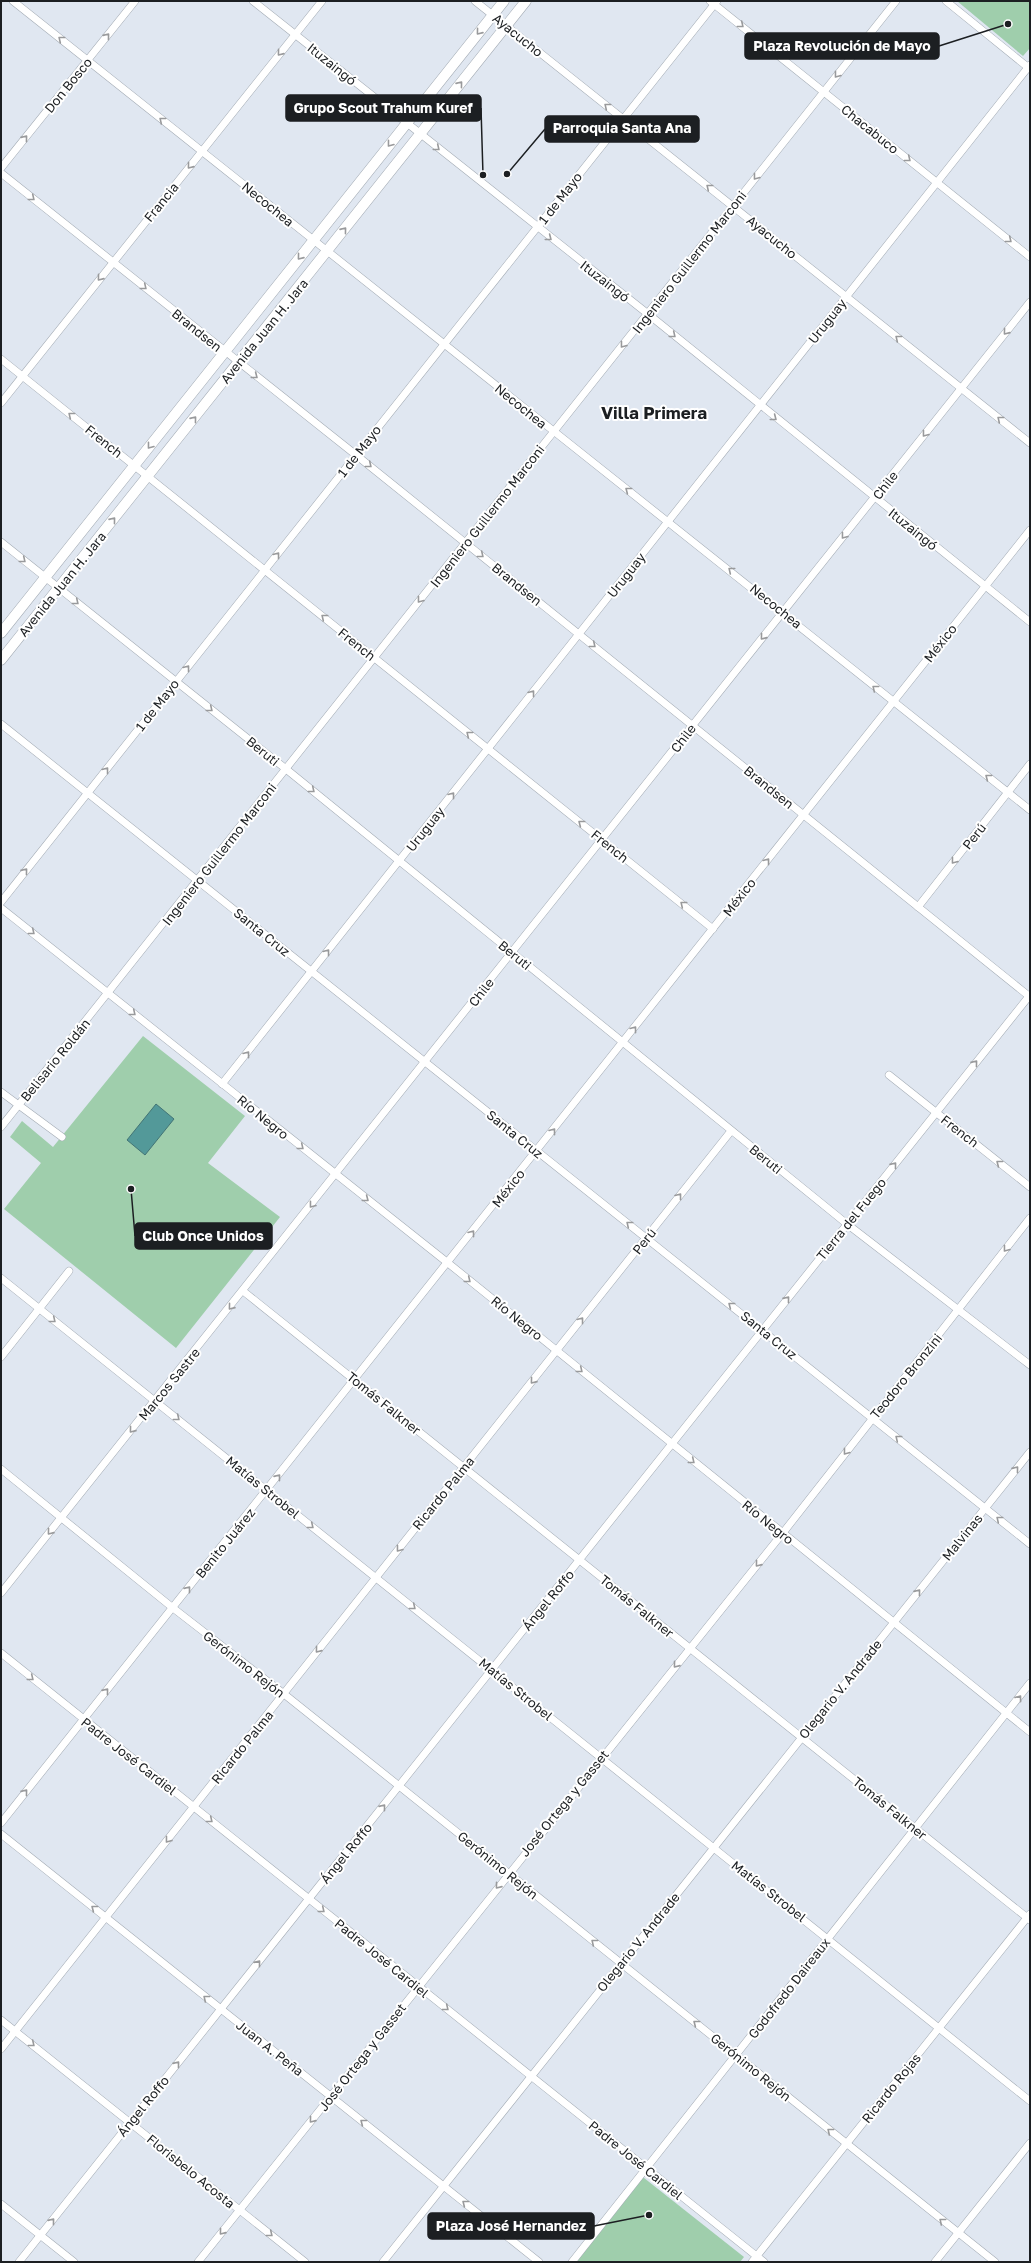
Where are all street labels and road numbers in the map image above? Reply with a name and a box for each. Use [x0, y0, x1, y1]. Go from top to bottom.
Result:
street label: Ayacucho [490, 10, 547, 60]
street label: Ituzaingó [304, 39, 360, 89]
street label: Don Bosco [41, 54, 95, 116]
street label: Chacabuco [838, 101, 902, 157]
street label: 1 de Mayo [535, 169, 585, 227]
street label: Necochea [239, 178, 297, 230]
street label: Francia [140, 179, 182, 225]
street label: Ingeniero Guillermo Marconi [628, 188, 750, 336]
street label: Ayacucho [744, 212, 801, 262]
street label: Ituzaingó [577, 257, 633, 305]
street label: Avenida Juan H. Jara [217, 275, 311, 387]
street label: Uruguay [804, 295, 850, 347]
street label: Brandsen [169, 305, 225, 355]
street label: Necochea [492, 380, 550, 432]
street label: French [82, 421, 126, 461]
street label: 1 de Mayo [334, 422, 384, 480]
street label: Ingeniero Guillermo Marconi [426, 442, 548, 590]
street label: Chile [869, 468, 901, 502]
street label: Ituzaingó [885, 504, 941, 554]
street label: Avenida Juan H. Jara [15, 528, 109, 640]
street label: Uruguay [603, 549, 649, 601]
street label: Brandsen [489, 559, 545, 609]
street label: Necochea [747, 580, 805, 632]
street label: México [920, 621, 960, 665]
street label: French [335, 624, 379, 664]
street label: 1 de Mayo [132, 676, 182, 734]
street label: Chile [667, 721, 699, 755]
street label: Beruti [243, 733, 283, 769]
street label: Brandsen [741, 762, 797, 812]
street label: Ingeniero Guillermo Marconi [158, 780, 280, 928]
street label: Uruguay [402, 803, 448, 855]
street label: Perú [959, 820, 989, 852]
street label: French [588, 826, 632, 866]
street label: México [719, 875, 759, 919]
street label: Santa Cruz [231, 904, 294, 960]
street label: Beruti [495, 937, 535, 973]
street label: Chile [465, 975, 497, 1009]
street label: Belisario Roldán [17, 1015, 93, 1105]
street label: Río Negro [234, 1091, 292, 1143]
street label: Santa Cruz [484, 1106, 547, 1162]
street label: French [938, 1111, 982, 1151]
street label: Beruti [746, 1141, 786, 1177]
street label: México [488, 1166, 528, 1210]
street label: Tierra del Fuego [813, 1174, 889, 1264]
street label: Perú [629, 1225, 659, 1257]
street label: Río Negro [488, 1292, 546, 1344]
street label: Santa Cruz [738, 1307, 801, 1363]
street label: Teodoro Bronzini [867, 1330, 945, 1422]
street label: Marcos Sastre [135, 1344, 203, 1424]
street label: Tomás Falkner [344, 1368, 424, 1438]
street label: Matías Strobel [223, 1452, 303, 1522]
street label: Ricardo Palma [409, 1453, 477, 1533]
street label: Río Negro [739, 1496, 797, 1548]
street label: Benito Juárez [192, 1504, 258, 1581]
street label: Malvinas [938, 1510, 986, 1564]
street label: Ángel Roffo [519, 1566, 577, 1634]
street label: Tomás Falkner [597, 1571, 677, 1641]
street label: Gerónimo Rejón [200, 1627, 288, 1701]
street label: Olegario V. Andrade [795, 1636, 885, 1742]
street label: Matías Strobel [476, 1654, 556, 1724]
street label: Ricardo Palma [208, 1707, 276, 1787]
street label: Padre José Cardiel [78, 1714, 180, 1798]
street label: José Ortega y Gasset [516, 1746, 612, 1860]
street label: Tomás Falkner [850, 1773, 930, 1843]
street label: Ángel Roffo [317, 1819, 375, 1887]
street label: Gerónimo Rejón [454, 1828, 542, 1902]
street label: Matías Strobel [729, 1857, 809, 1925]
street label: Olegario V. Andrade [593, 1889, 683, 1995]
street label: Padre José Cardiel [332, 1915, 432, 2001]
street label: Godofredo Daireaux [745, 1934, 833, 2042]
street label: José Ortega y Gasset [315, 2000, 409, 2114]
street label: Juan A. Peña [233, 2017, 307, 2079]
street label: Gerónimo Rejón [707, 2030, 795, 2104]
street label: Ricardo Rojas [858, 2050, 924, 2126]
street label: Ángel Roffo [114, 2072, 172, 2140]
street label: Padre José Cardiel [586, 2117, 686, 2203]
street label: Florisbelo Acosta [144, 2131, 238, 2211]

